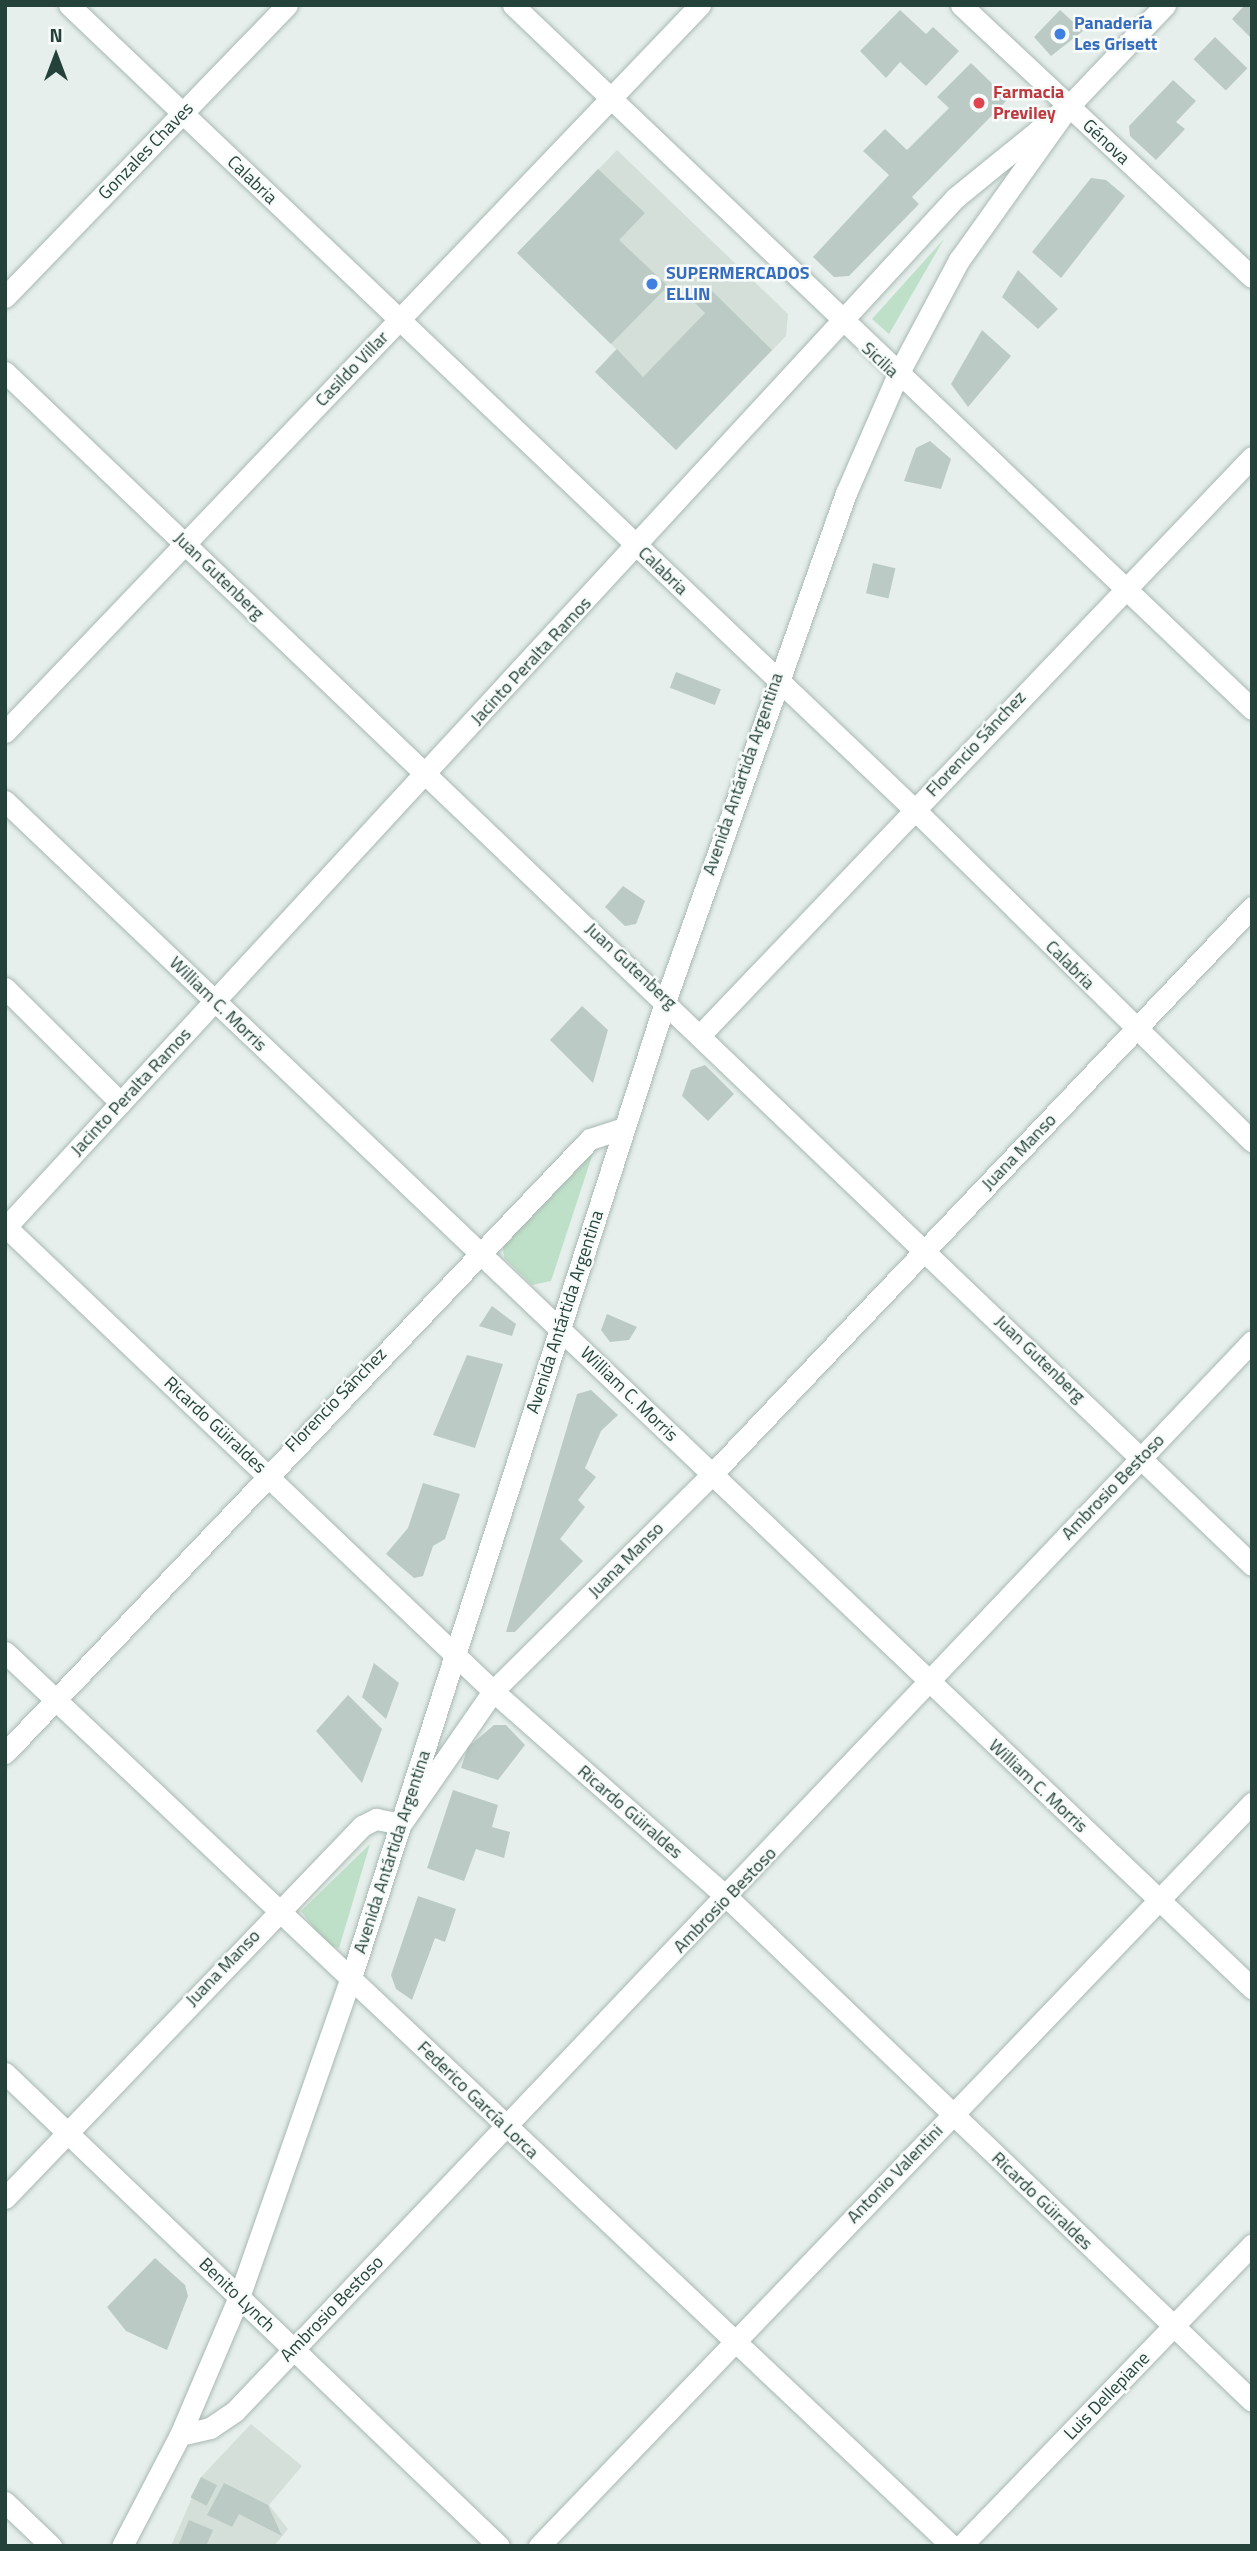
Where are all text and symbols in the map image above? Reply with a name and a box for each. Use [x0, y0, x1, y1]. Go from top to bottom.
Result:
place label: Panadería Les Grisett [1074, 13, 1157, 56]
text: N [49, 20, 63, 49]
north arrow [21, 21, 91, 91]
marker: Panadería Les Grisett [1052, 26, 1068, 42]
place label: Farmacia Previley [993, 82, 1064, 124]
marker: Farmacia Previley [971, 95, 987, 111]
street label: Gonzales Chaves [94, 98, 198, 204]
street label: Génova [1078, 115, 1134, 169]
street label: Calabria [223, 151, 281, 209]
place label: SUPERMERCADOS ELLIN [666, 263, 809, 306]
marker: SUPERMERCADOS ELLIN [644, 276, 660, 292]
street label: Casildo Villar [311, 327, 393, 411]
street label: Sicilia [857, 338, 903, 382]
street label: Juan Gutenberg [169, 528, 269, 624]
street label: Calabria [634, 542, 692, 600]
street label: Jacinto Peralta Ramos [466, 593, 596, 729]
street label: Avenida Antártida Argentina [698, 670, 788, 878]
street label: Florencio Sánchez [922, 687, 1030, 801]
street label: Juan Gutenberg [581, 918, 681, 1014]
street label: Calabria [1041, 936, 1099, 994]
street label: William C. Morris [165, 952, 271, 1056]
street label: Jacinto Peralta Ramos [66, 1024, 196, 1160]
street label: Juana Manso [977, 1109, 1061, 1195]
street label: Avenida Antártida Argentina [522, 1208, 608, 1416]
street label: Juan Gutenberg [990, 1311, 1090, 1407]
street label: William C. Morris [576, 1342, 682, 1446]
street label: Florencio Sánchez [281, 1343, 391, 1457]
street label: Ricardo Güiraldes [159, 1372, 271, 1478]
street label: Ambrosio Bestoso [1057, 1430, 1169, 1544]
street label: Juana Manso [584, 1518, 668, 1602]
street label: William C. Morris [984, 1735, 1092, 1837]
street label: Avenida Antártida Argentina [349, 1748, 435, 1956]
street label: Ricardo Güiraldes [573, 1761, 687, 1863]
street label: Ambrosio Bestoso [669, 1843, 781, 1957]
street label: Juana Manso [181, 1925, 265, 2011]
street label: Federico García Lorca [413, 2037, 543, 2163]
street label: Antonio Valentini [842, 2120, 948, 2228]
street label: Ricardo Güiraldes [987, 2147, 1097, 2255]
street label: Ambrosio Bestoso [276, 2252, 388, 2366]
street label: Benito Lynch [195, 2253, 279, 2337]
street label: Luis Dellepiane [1060, 2348, 1154, 2444]

